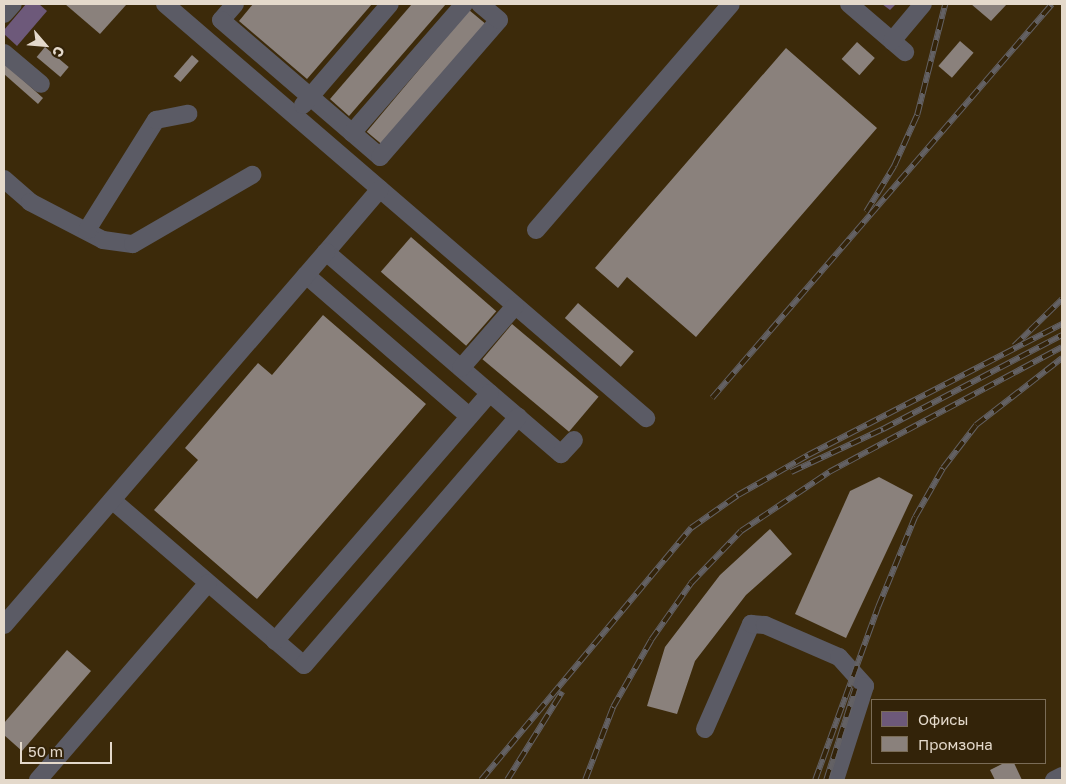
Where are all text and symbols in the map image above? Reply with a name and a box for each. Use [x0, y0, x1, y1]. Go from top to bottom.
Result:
north arrow [20, 20, 70, 70]
text: С [49, 44, 69, 60]
legend [871, 699, 1046, 764]
text: Офисы [918, 710, 968, 728]
scale bar [22, 732, 115, 764]
text: Промзона [918, 735, 993, 753]
text: 50 m [28, 742, 63, 760]

